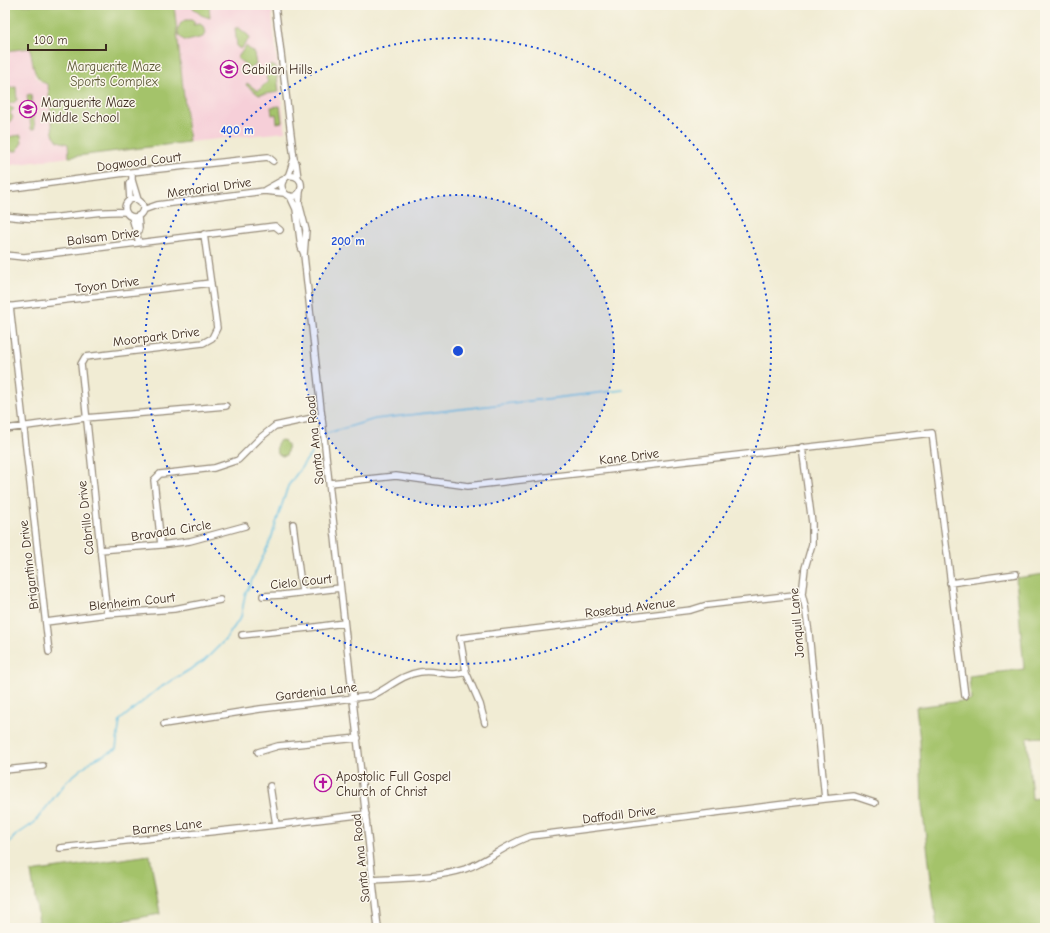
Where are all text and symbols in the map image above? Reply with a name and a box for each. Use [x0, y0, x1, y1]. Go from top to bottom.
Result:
scale bar [28, 26, 106, 52]
text: 100 m [34, 33, 67, 47]
park label: Marguerite Maze Sports Complex [67, 59, 162, 89]
school or university icon: Gabilan Hills [219, 59, 239, 79]
place label: Gabilan Hills [242, 62, 312, 77]
place label: Marguerite Maze Middle School [41, 95, 136, 125]
school or university icon: Marguerite Maze Middle School [18, 99, 38, 119]
text: 400 m [220, 123, 254, 137]
street label: Dogwood Court [96, 149, 183, 174]
street label: Memorial Drive [166, 174, 253, 201]
street label: Balsam Drive [66, 225, 141, 248]
text: 200 m [331, 234, 365, 248]
street label: Toyon Drive [74, 273, 140, 296]
street label: Moorpark Drive [112, 324, 201, 349]
centre of rings [451, 344, 465, 358]
street label: Santa Ana Road [302, 395, 327, 485]
street label: Kane Drive [598, 445, 660, 468]
street label: Cabrillo Drive [74, 480, 97, 556]
street label: Bravada Circle [130, 517, 213, 544]
street label: Brigantino Drive [16, 519, 41, 611]
street label: Cielo Court [269, 571, 334, 592]
street label: Jonquil Lane [786, 587, 807, 659]
street label: Blenheim Court [88, 589, 177, 613]
street label: Rosebud Avenue [584, 594, 676, 620]
street label: Gardenia Lane [274, 679, 358, 704]
place label: Apostolic Full Gospel Church of Christ [336, 769, 451, 799]
church icon: Apostolic Full Gospel Church of Christ [313, 773, 333, 793]
street label: Daffodil Drive [582, 802, 657, 826]
street label: Santa Ana Road [348, 813, 373, 903]
street label: Barnes Lane [131, 815, 203, 838]

